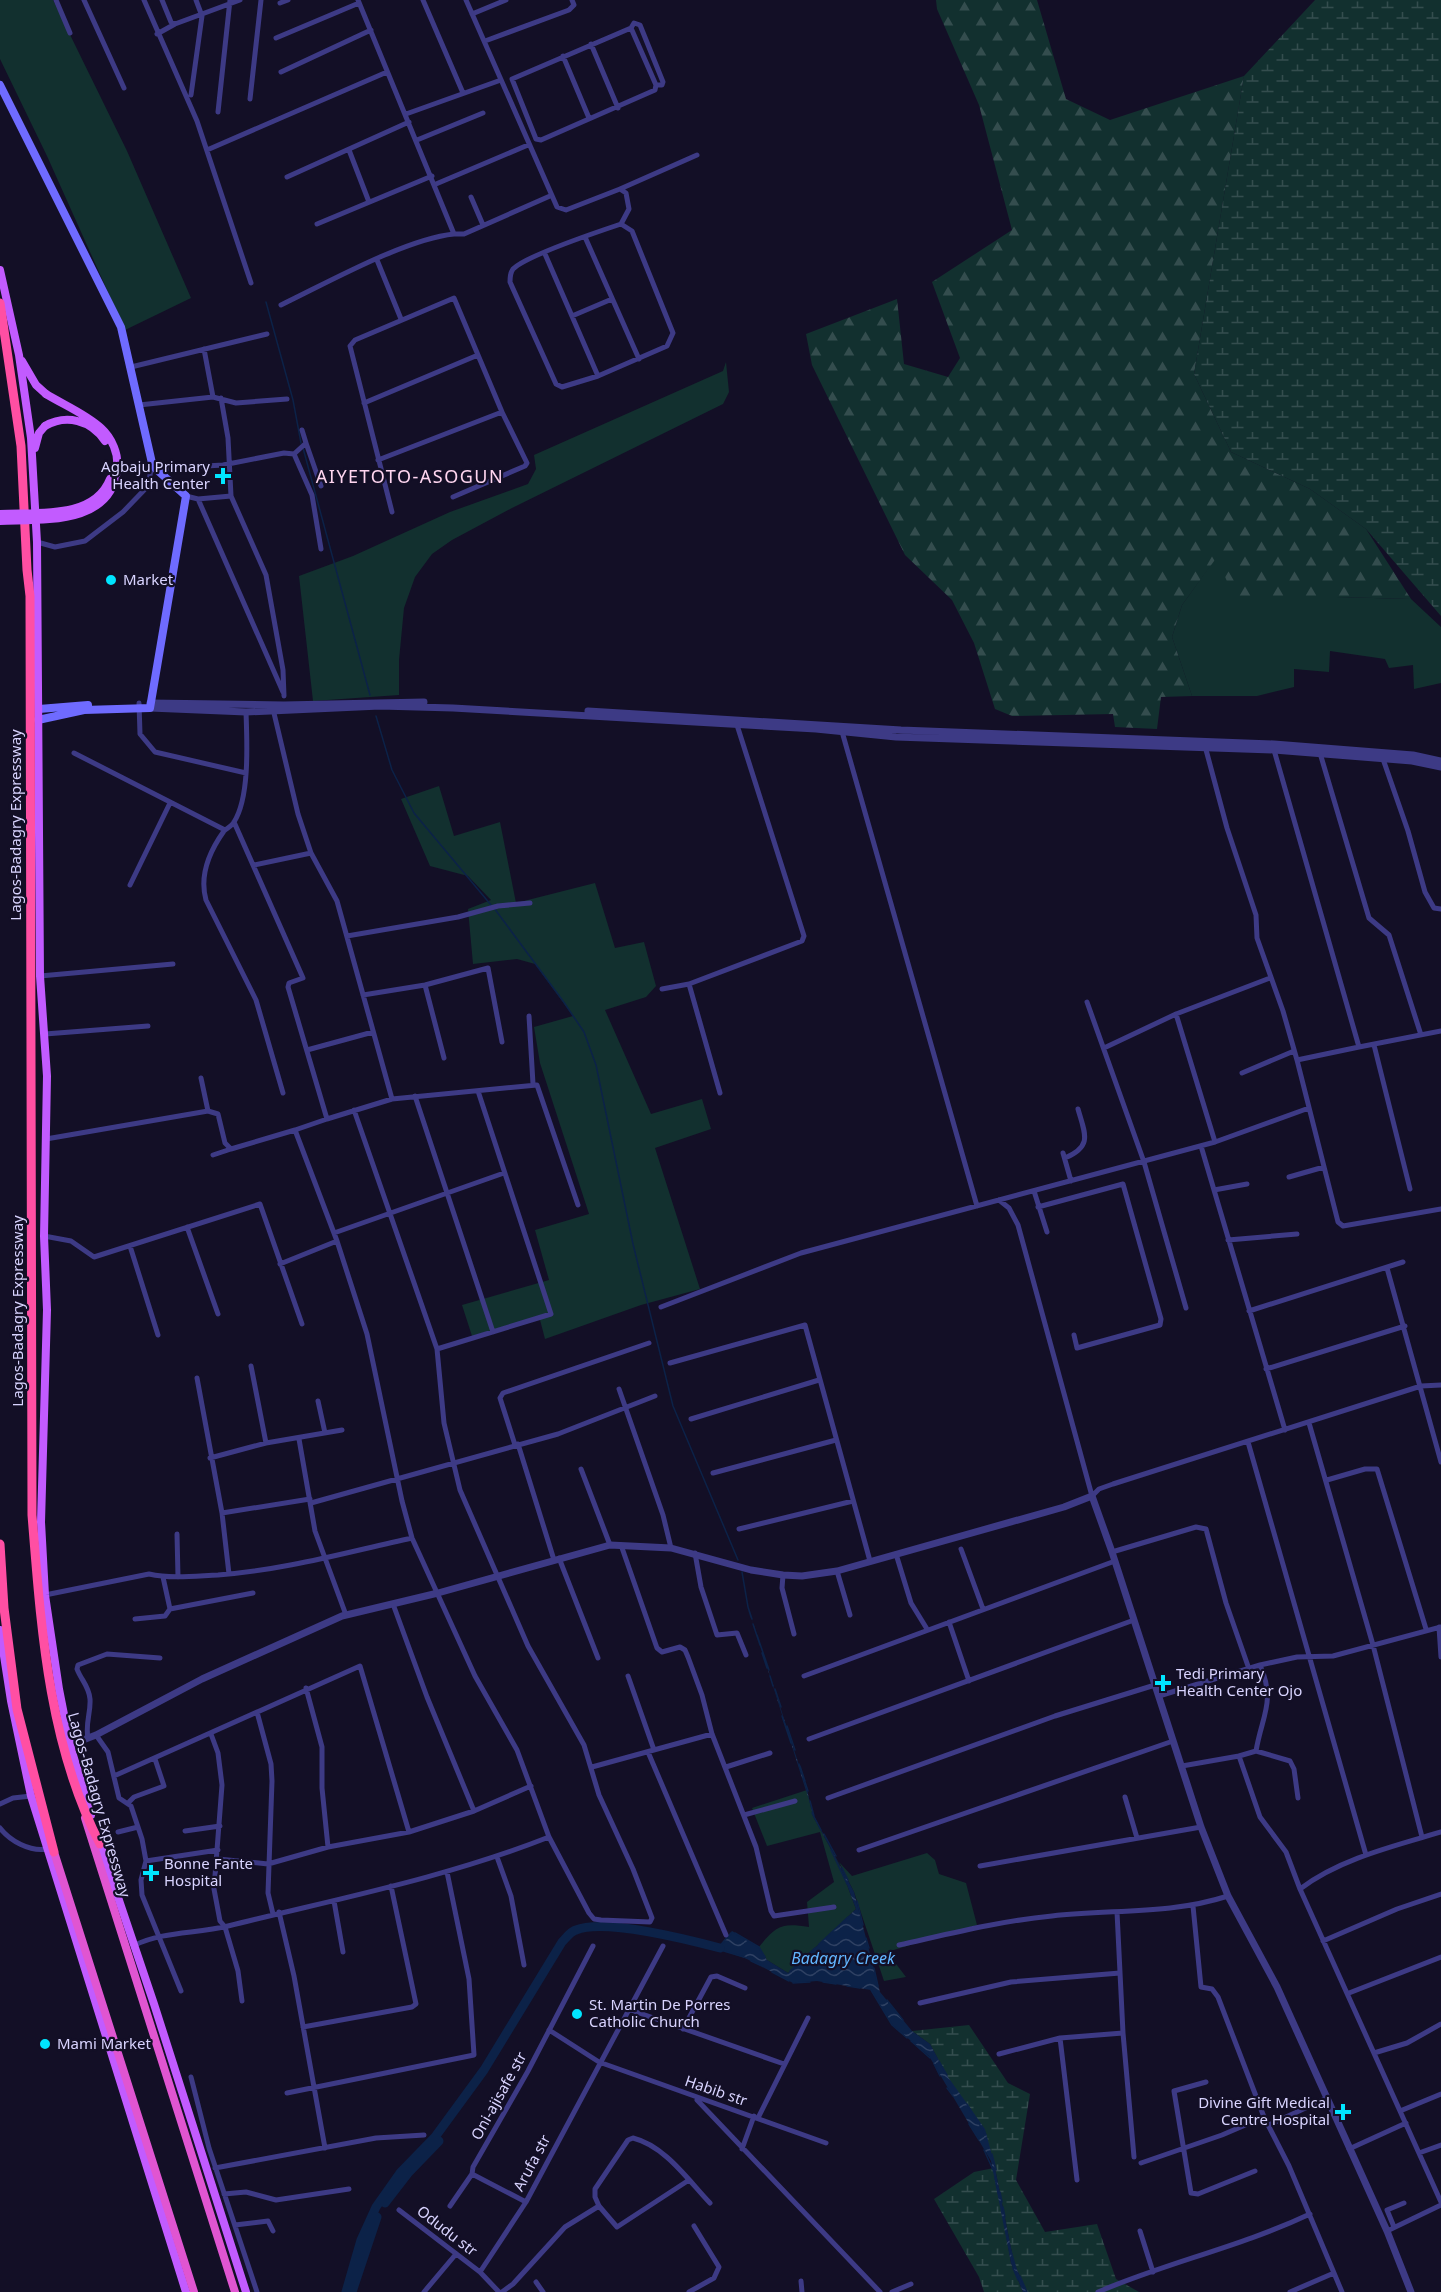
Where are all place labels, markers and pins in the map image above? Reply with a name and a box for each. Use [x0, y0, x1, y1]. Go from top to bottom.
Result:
place label: Agbaju Primary Health Center [101, 456, 210, 493]
marker: Agbaju Primary Health Center [214, 467, 232, 485]
place label: Market [123, 569, 174, 589]
marker: Market [104, 573, 118, 587]
place label: Tedi Primary Health Center Ojo [1176, 1663, 1302, 1700]
marker: Tedi Primary Health Center Ojo [1154, 1674, 1172, 1692]
place label: Bonne Fante Hospital [164, 1853, 253, 1890]
marker: Bonne Fante Hospital [142, 1864, 160, 1882]
place label: St. Martin De Porres Catholic Church [589, 1994, 730, 2031]
marker: St. Martin De Porres Catholic Church [570, 2007, 584, 2021]
place label: Mami Market [57, 2033, 152, 2053]
marker: Mami Market [38, 2037, 52, 2051]
place label: Divine Gift Medical Centre Hospital [1198, 2092, 1330, 2129]
marker: Divine Gift Medical Centre Hospital [1334, 2103, 1352, 2121]

